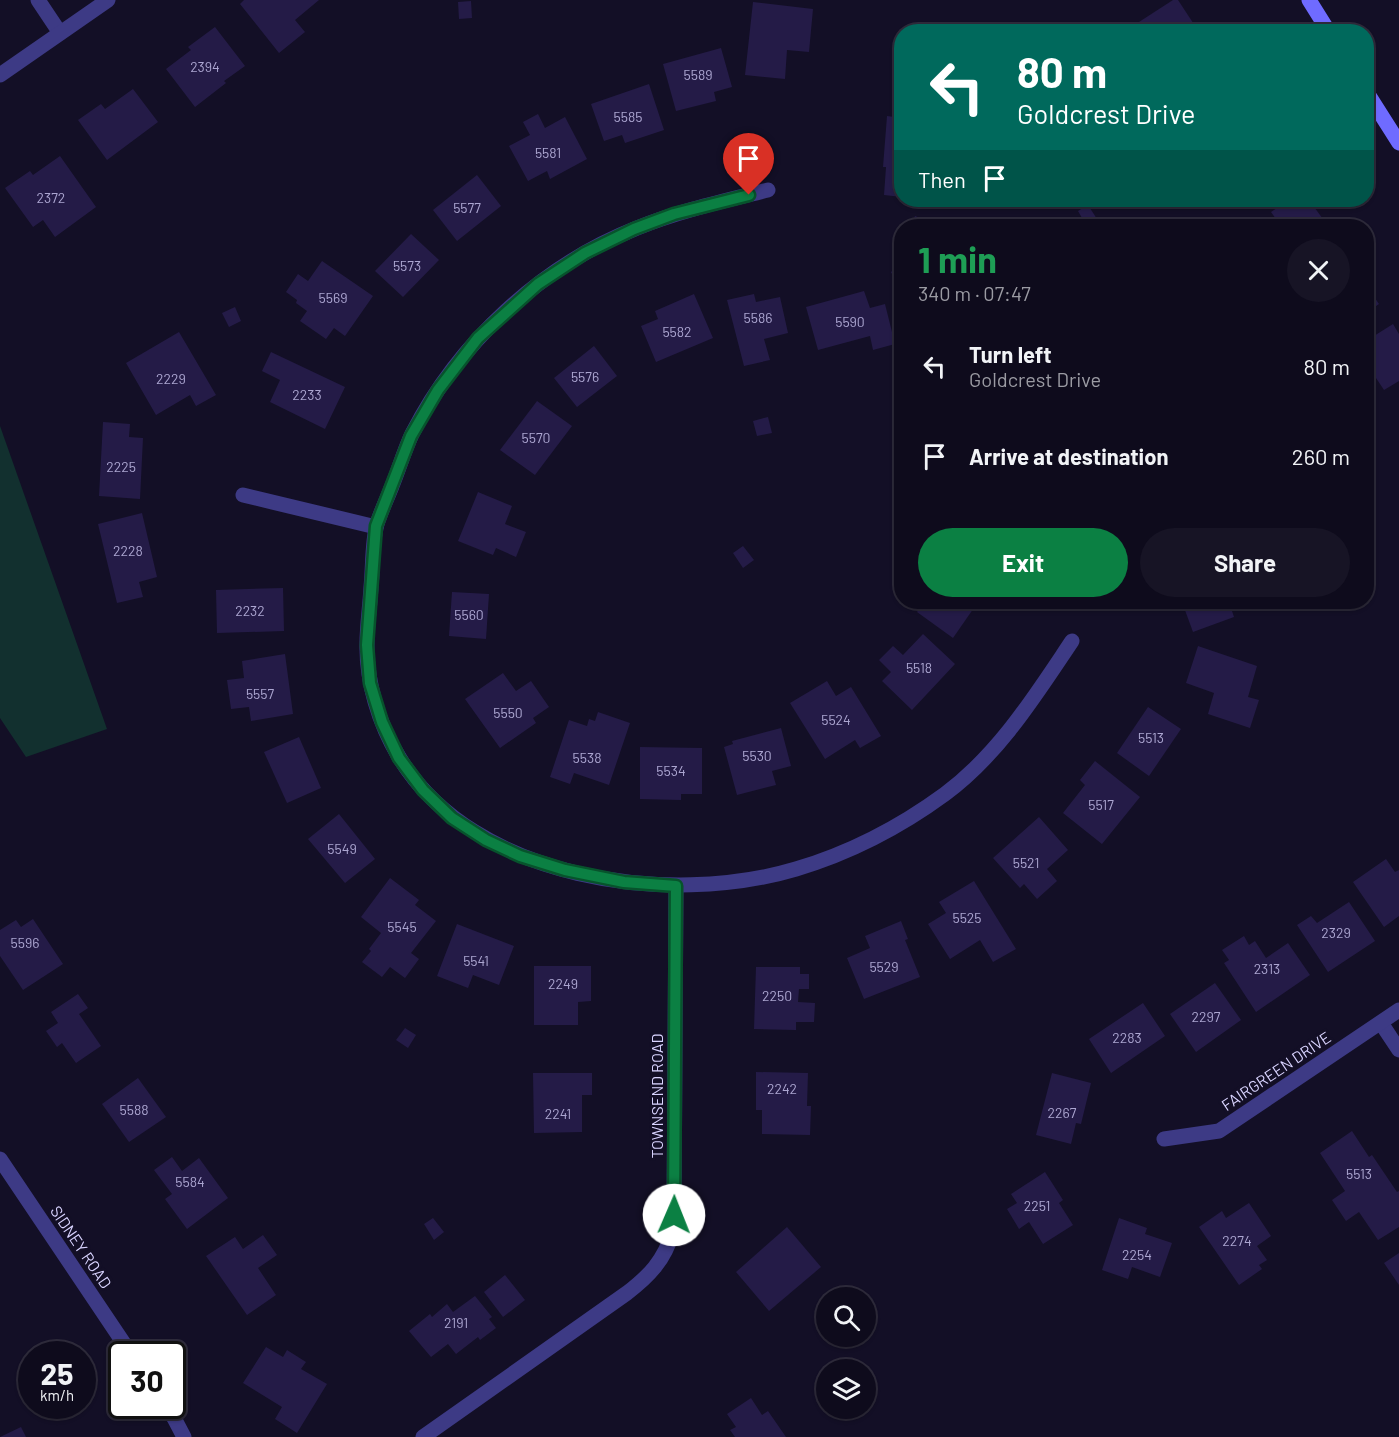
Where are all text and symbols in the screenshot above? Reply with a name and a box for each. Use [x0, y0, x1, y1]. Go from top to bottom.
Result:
text: 80 m [1017, 46, 1107, 96]
icon: left [918, 48, 996, 126]
house number: 2394 [190, 58, 220, 75]
house number: 5589 [684, 66, 712, 83]
text: Goldcrest Drive [1017, 97, 1195, 129]
house number: 5585 [614, 108, 642, 125]
pin [723, 133, 774, 195]
icon: arrive [732, 142, 765, 175]
house number: 5581 [535, 144, 561, 161]
icon: arrive [978, 162, 1011, 195]
text: Then [918, 166, 966, 192]
house number: 2372 [37, 189, 65, 206]
house number: 5577 [453, 199, 481, 216]
text: 1 min [918, 237, 997, 280]
button: close [1287, 239, 1350, 302]
house number: 5573 [393, 257, 421, 274]
text: 340 m · 07:47 [918, 281, 1031, 305]
house number: 5569 [319, 289, 347, 306]
house number: 5586 [744, 309, 772, 326]
house number: 5590 [835, 313, 865, 330]
house number: 5582 [662, 323, 692, 340]
text: Turn left [969, 341, 1052, 367]
icon: left [918, 350, 951, 383]
text: 80 m [1304, 353, 1350, 379]
text: Goldcrest Drive [969, 367, 1101, 391]
house number: 5576 [571, 368, 599, 385]
house number: 2229 [156, 370, 186, 387]
house number: 2233 [292, 386, 322, 403]
house number: 5570 [522, 429, 550, 446]
icon: arrive [918, 440, 951, 473]
text: Arrive at destination [969, 443, 1168, 469]
text: 260 m [1292, 443, 1350, 469]
house number: 2225 [106, 458, 136, 475]
button: Exit [918, 528, 1128, 597]
button: Share [1140, 528, 1350, 597]
house number: 2228 [113, 542, 143, 559]
house number: 2232 [235, 602, 265, 619]
house number: 5560 [454, 606, 484, 623]
house number: 5518 [906, 659, 932, 676]
house number: 5557 [246, 685, 274, 702]
house number: 5550 [493, 704, 523, 721]
house number: 5524 [821, 711, 851, 728]
house number: 5513 [1138, 729, 1164, 746]
house number: 5530 [742, 747, 772, 764]
house number: 5538 [573, 749, 601, 766]
house number: 5534 [656, 762, 686, 779]
house number: 5517 [1088, 796, 1114, 813]
house number: 5549 [327, 840, 357, 857]
house number: 5521 [1013, 854, 1039, 871]
house number: 5525 [952, 909, 982, 926]
house number: 5545 [387, 918, 417, 935]
house number: 2329 [1321, 924, 1351, 941]
house number: 5596 [11, 934, 39, 951]
house number: 5541 [463, 952, 489, 969]
house number: 5529 [869, 958, 899, 975]
house number: 2313 [1254, 960, 1280, 977]
house number: 2249 [548, 975, 578, 992]
house number: 2250 [762, 987, 792, 1004]
house number: 2297 [1192, 1008, 1221, 1025]
street label: FAIRGREEN DRIVE [1218, 1027, 1334, 1114]
house number: 2283 [1112, 1029, 1142, 1046]
street label: TOWNSEND ROAD [647, 1034, 666, 1158]
house number: 2242 [767, 1080, 797, 1097]
house number: 5588 [120, 1101, 148, 1118]
house number: 2267 [1048, 1104, 1077, 1121]
house number: 2241 [545, 1105, 571, 1122]
house number: 5513 [1346, 1165, 1372, 1182]
house number: 5584 [175, 1173, 205, 1190]
position arrow [642, 1183, 706, 1247]
house number: 2251 [1024, 1197, 1050, 1214]
street label: SIDNEY ROAD [47, 1202, 116, 1292]
house number: 2274 [1222, 1232, 1252, 1249]
house number: 2254 [1122, 1246, 1152, 1263]
map controls [816, 1287, 876, 1419]
button: search [816, 1287, 876, 1347]
house number: 2191 [444, 1314, 468, 1331]
speed limit sign: 30 [108, 1341, 186, 1419]
text: 25 [41, 1355, 73, 1391]
button: layers [816, 1359, 876, 1419]
text: km/h [40, 1386, 74, 1404]

